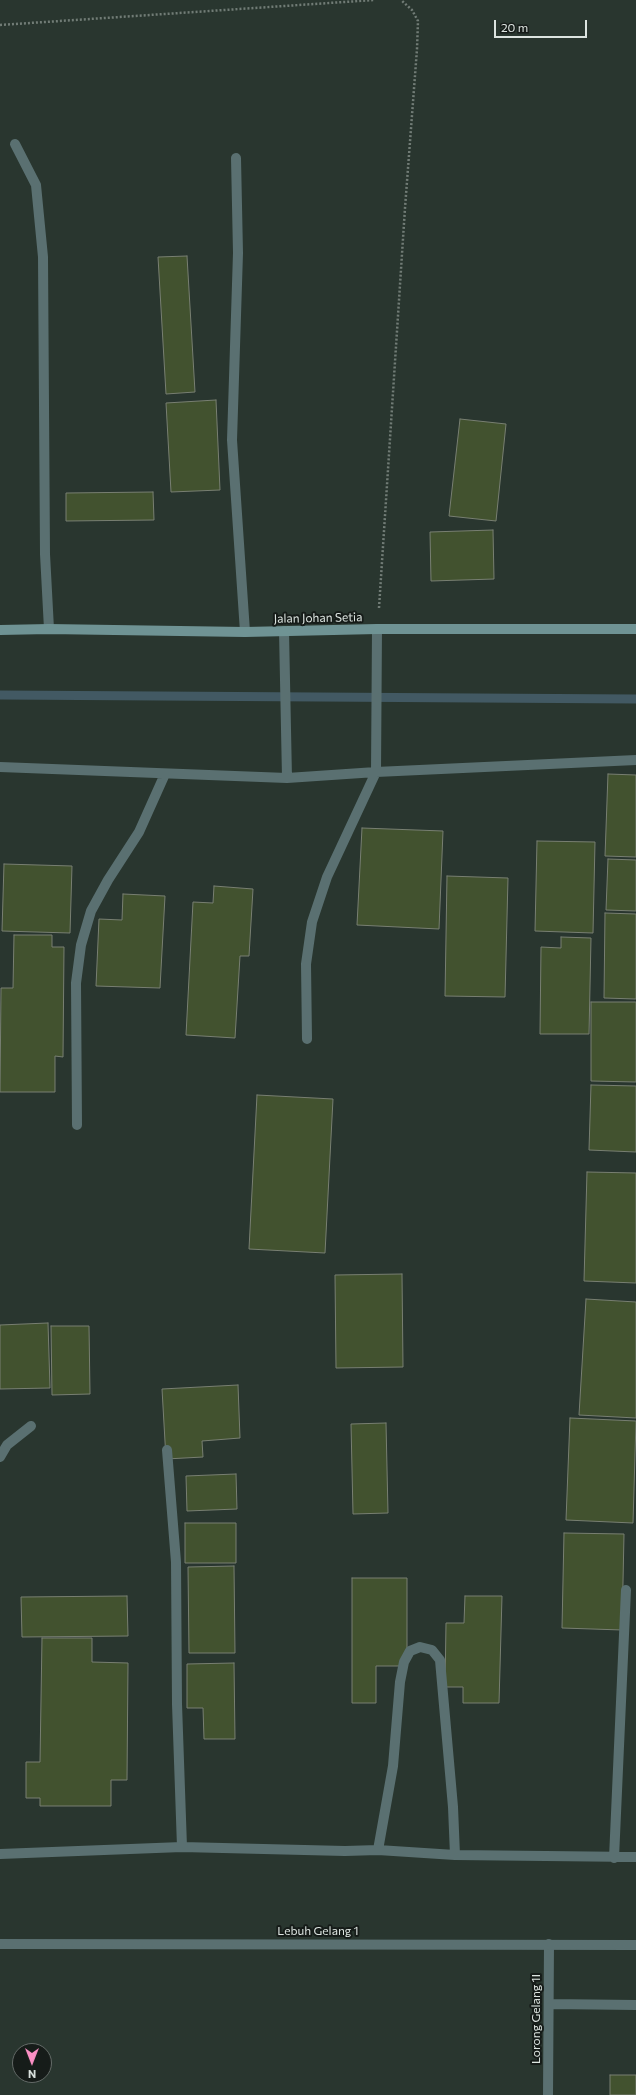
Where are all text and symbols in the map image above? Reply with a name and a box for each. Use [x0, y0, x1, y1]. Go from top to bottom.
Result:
scale bar [496, 12, 589, 38]
text: 20 m [501, 20, 528, 34]
street label: Jalan Johan Setia [273, 610, 363, 626]
street label: Lebuh Gelang 1 [277, 1924, 359, 1938]
street label: Lorong Gelang 1I [529, 1974, 543, 2064]
north arrow [12, 2043, 52, 2083]
text: N [28, 2068, 36, 2081]

